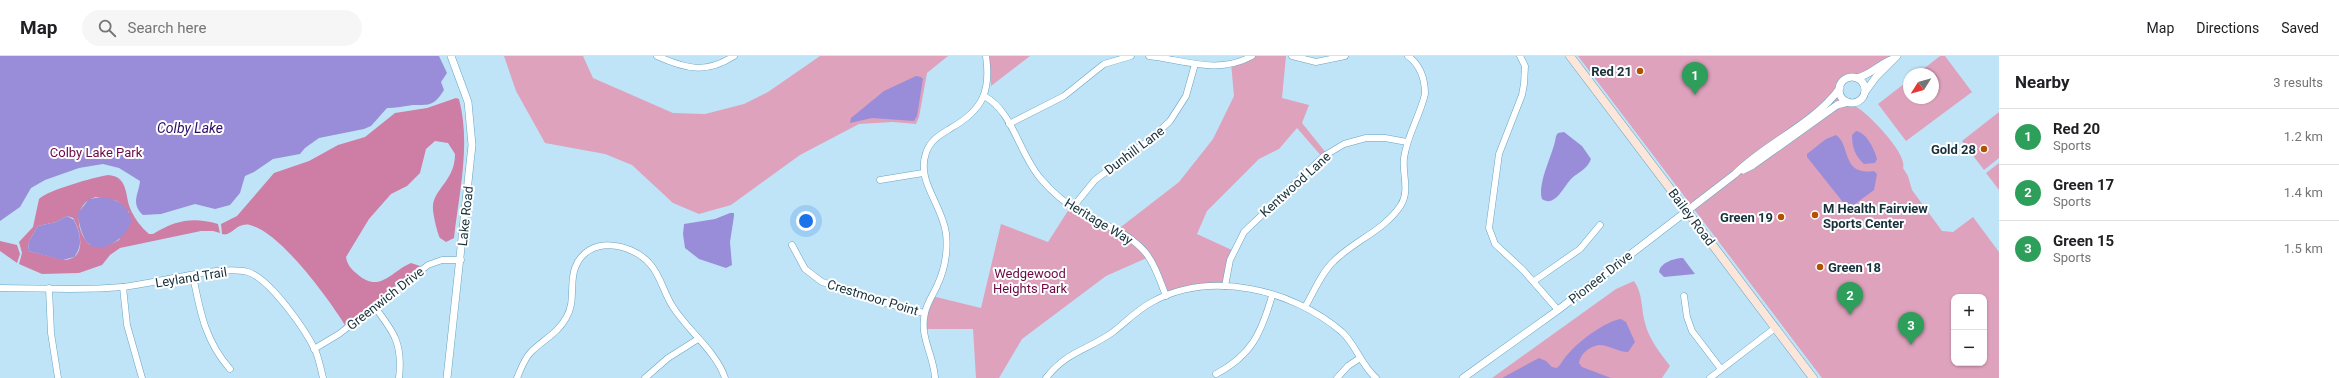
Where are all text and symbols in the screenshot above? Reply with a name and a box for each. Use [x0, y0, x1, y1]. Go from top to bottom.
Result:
search box [82, 10, 362, 46]
text: Map [20, 16, 58, 39]
icon: search [96, 17, 118, 39]
text: Search here [128, 19, 206, 37]
text: Map [2147, 20, 2174, 36]
text: Directions [2196, 20, 2259, 36]
text: Saved [2281, 20, 2319, 36]
pin: 1 [1682, 62, 1708, 95]
place label: Red 21 [1591, 64, 1632, 79]
marker: Red 21 [1635, 66, 1645, 76]
north arrow [1903, 68, 1939, 104]
text: Nearby [2015, 72, 2070, 92]
text: 3 results [2273, 75, 2323, 90]
water label: Colby Lake [157, 120, 223, 136]
text: Red 20 [2053, 120, 2100, 138]
street label: Dunhill Lane [1101, 123, 1167, 178]
text: 1 [2024, 129, 2032, 144]
text: 1.2 km [2284, 129, 2323, 144]
text: Sports [2053, 138, 2091, 153]
place label: Gold 28 [1931, 142, 1976, 157]
marker: Gold 28 [1979, 144, 1989, 154]
park label: Colby Lake Park [50, 145, 143, 160]
street label: Kentwood Lane [1257, 149, 1334, 220]
text: Green 17 [2053, 176, 2114, 194]
street label: Lake Road [455, 185, 476, 247]
text: 2 [2024, 185, 2032, 200]
text: 1.4 km [2284, 185, 2323, 200]
street label: Bailey Road [1665, 186, 1718, 249]
text: Sports [2053, 194, 2091, 209]
street label: Heritage Way [1062, 195, 1136, 248]
place label: M Health Fairview Sports Center [1823, 201, 1928, 231]
place label: Green 19 [1720, 210, 1773, 225]
marker: M Health Fairview Sports Center [1810, 210, 1820, 220]
your location [796, 211, 816, 231]
marker: Green 19 [1776, 212, 1786, 222]
text: Green 15 [2053, 232, 2114, 250]
text: 3 [2024, 241, 2032, 256]
text: 1.5 km [2284, 241, 2323, 256]
street label: Pioneer Drive [1566, 248, 1635, 307]
text: Sports [2053, 250, 2091, 265]
place label: Green 18 [1828, 260, 1881, 275]
marker: Green 18 [1815, 262, 1825, 272]
street label: Leyland Trail [154, 264, 228, 291]
street label: Greenwich Drive [344, 264, 427, 333]
park label: Wedgewood Heights Park [993, 266, 1067, 296]
street label: Crestmoor Point [825, 276, 920, 318]
pin: 2 [1837, 282, 1863, 315]
map controls [1951, 294, 1987, 366]
button: + [1951, 294, 1987, 330]
pin: 3 [1898, 312, 1924, 345]
button: − [1951, 330, 1987, 366]

